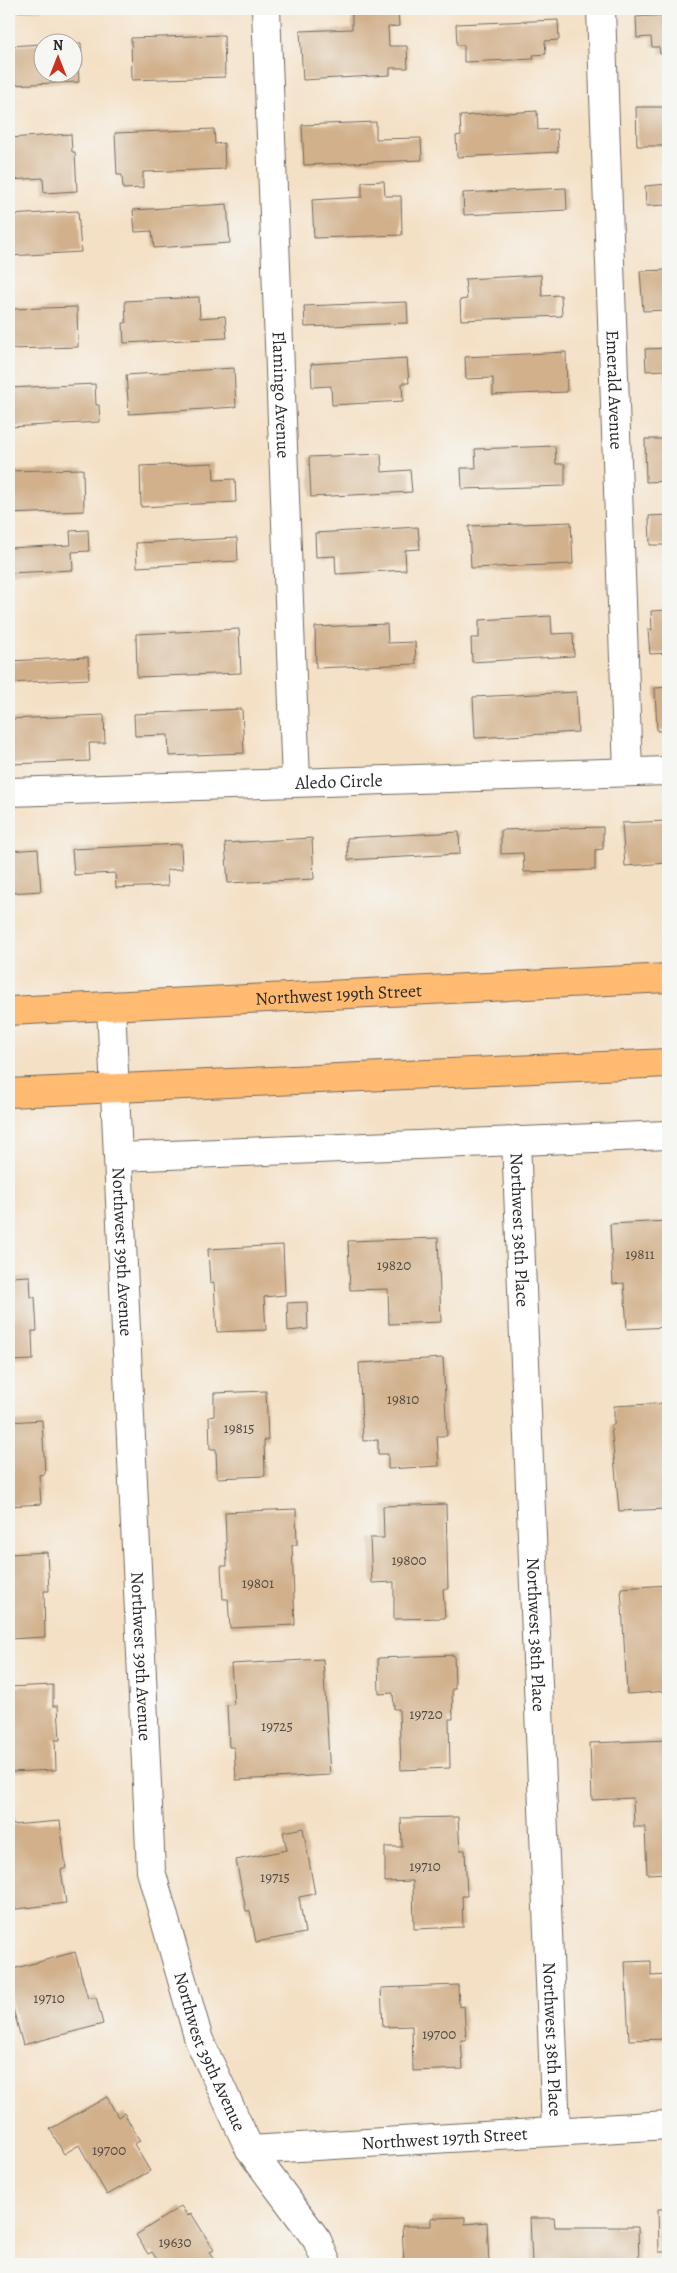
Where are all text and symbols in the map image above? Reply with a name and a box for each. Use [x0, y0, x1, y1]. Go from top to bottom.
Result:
north arrow [32, 32, 82, 82]
text: N [53, 36, 63, 55]
street label: Emerald Avenue [600, 330, 629, 450]
street label: Flamingo Avenue [267, 331, 295, 459]
street label: Aledo Circle [294, 768, 383, 795]
street label: Northwest 199th Street [255, 978, 423, 1011]
street label: Northwest 38th Place [505, 1152, 535, 1308]
street label: Northwest 39th Avenue [106, 1167, 138, 1337]
house number: 19811 [625, 1244, 655, 1264]
house number: 19820 [377, 1255, 411, 1275]
house number: 19810 [387, 1389, 419, 1409]
house number: 19815 [224, 1418, 254, 1438]
house number: 19800 [391, 1550, 427, 1570]
street label: Northwest 38th Place [521, 1557, 551, 1712]
street label: Northwest 39th Avenue [125, 1571, 157, 1742]
house number: 19801 [242, 1573, 274, 1593]
house number: 19720 [409, 1704, 443, 1724]
house number: 19725 [261, 1716, 293, 1736]
house number: 19710 [409, 1856, 441, 1876]
house number: 19715 [260, 1867, 290, 1887]
street label: Northwest 38th Place [537, 1962, 567, 2117]
street label: Northwest 39th Avenue [168, 1969, 252, 2135]
house number: 19710 [33, 1988, 65, 2008]
house number: 19700 [422, 2024, 456, 2044]
street label: Northwest 197th Street [361, 2121, 528, 2155]
house number: 19700 [92, 2140, 126, 2160]
house number: 19630 [158, 2232, 192, 2252]

